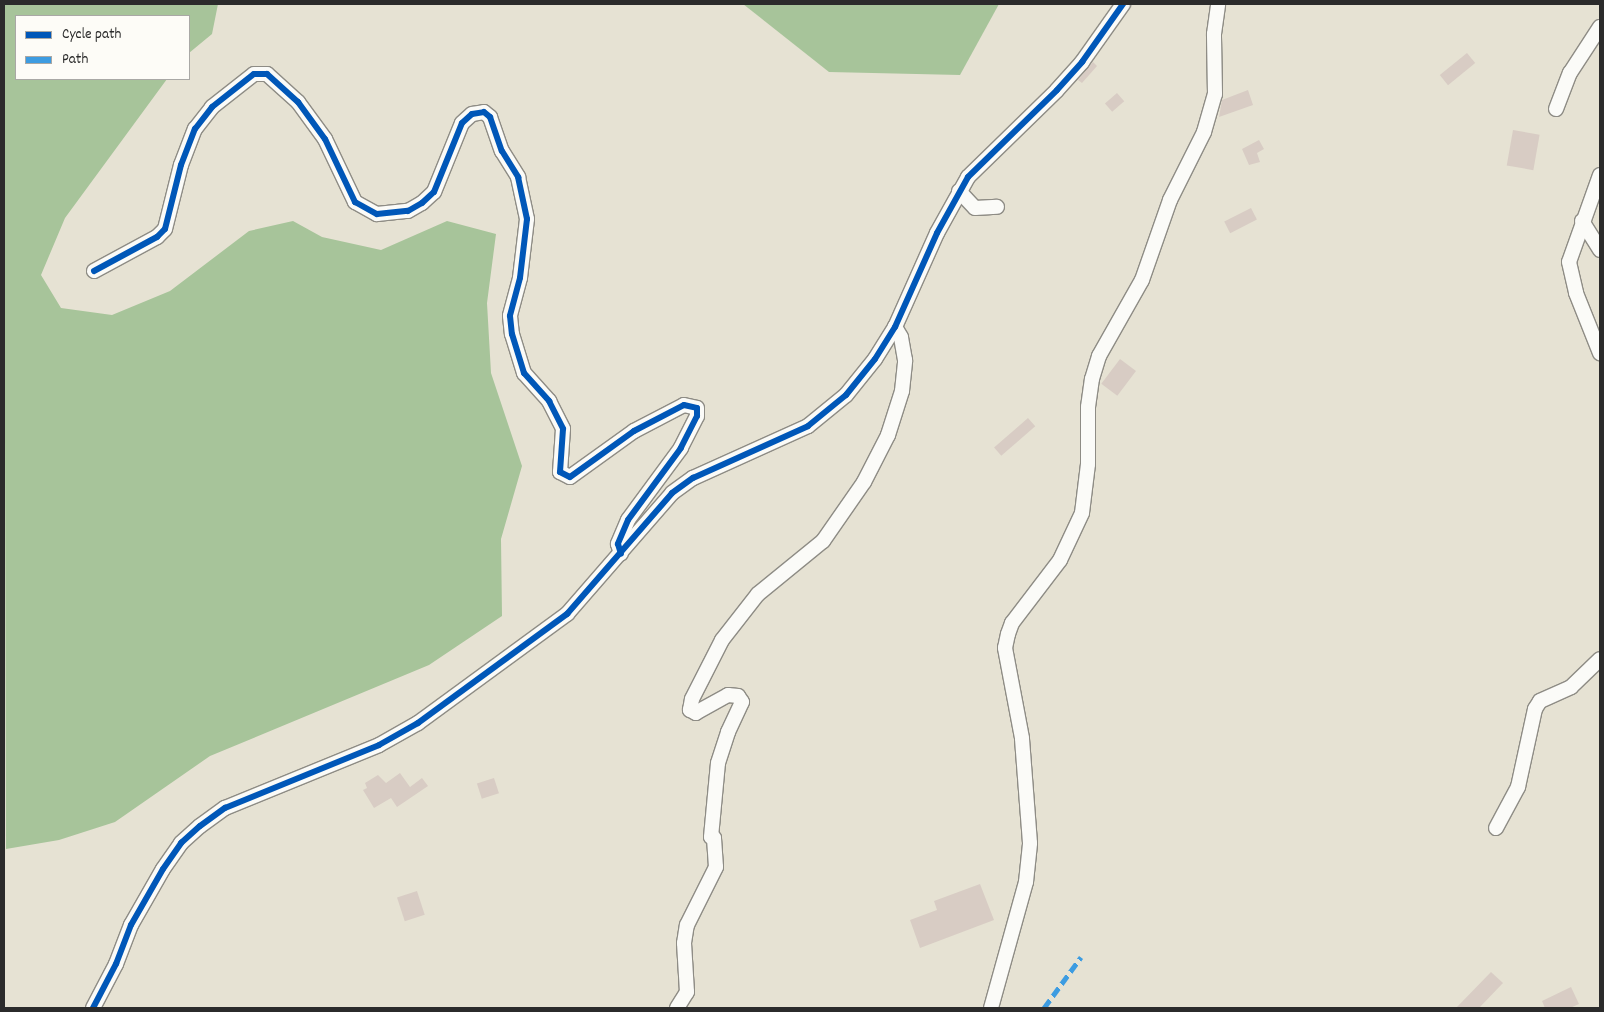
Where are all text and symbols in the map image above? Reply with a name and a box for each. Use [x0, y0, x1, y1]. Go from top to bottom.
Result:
legend [15, 15, 190, 80]
text: Cycle path [62, 24, 121, 46]
text: Path [62, 49, 88, 71]

